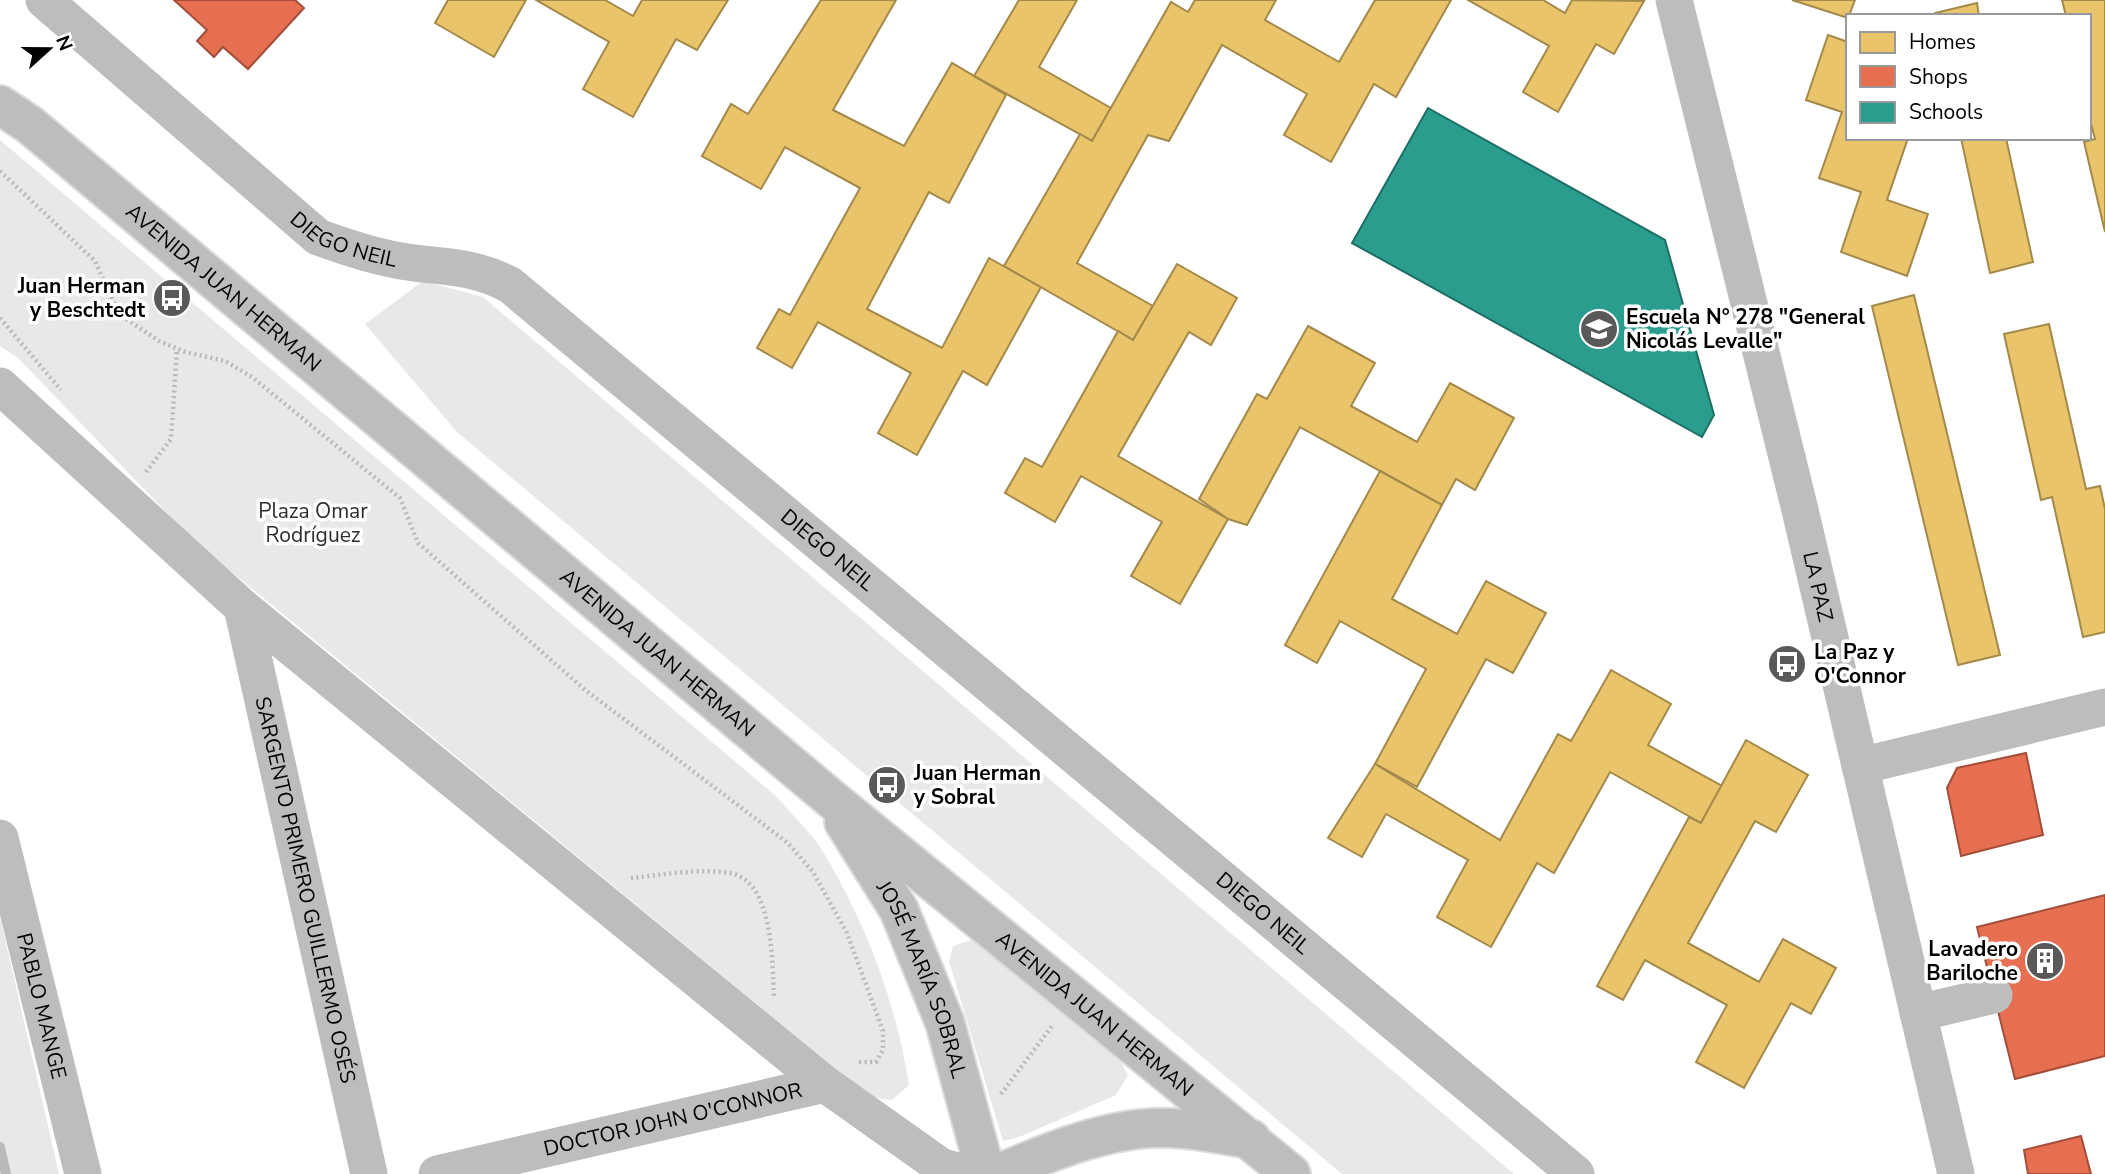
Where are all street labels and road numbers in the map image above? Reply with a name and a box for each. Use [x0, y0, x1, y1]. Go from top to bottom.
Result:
street label: AVENIDA JUAN HERMAN [120, 198, 327, 378]
street label: DIEGO NEIL [284, 205, 400, 274]
street label: DIEGO NEIL [775, 503, 881, 598]
street label: LA PAZ [1796, 549, 1840, 624]
street label: AVENIDA JUAN HERMAN [554, 562, 761, 743]
street label: SARGENTO PRIMERO GUILLERMO OSÉS [249, 694, 362, 1086]
street label: DIEGO NEIL [1210, 866, 1317, 961]
street label: JOSÉ MARÍA SOBRAL [870, 874, 973, 1082]
street label: AVENIDA JUAN HERMAN [990, 925, 1199, 1103]
street label: PABLO MANGE [10, 930, 73, 1082]
street label: DOCTOR JOHN O'CONNOR [541, 1076, 805, 1163]

